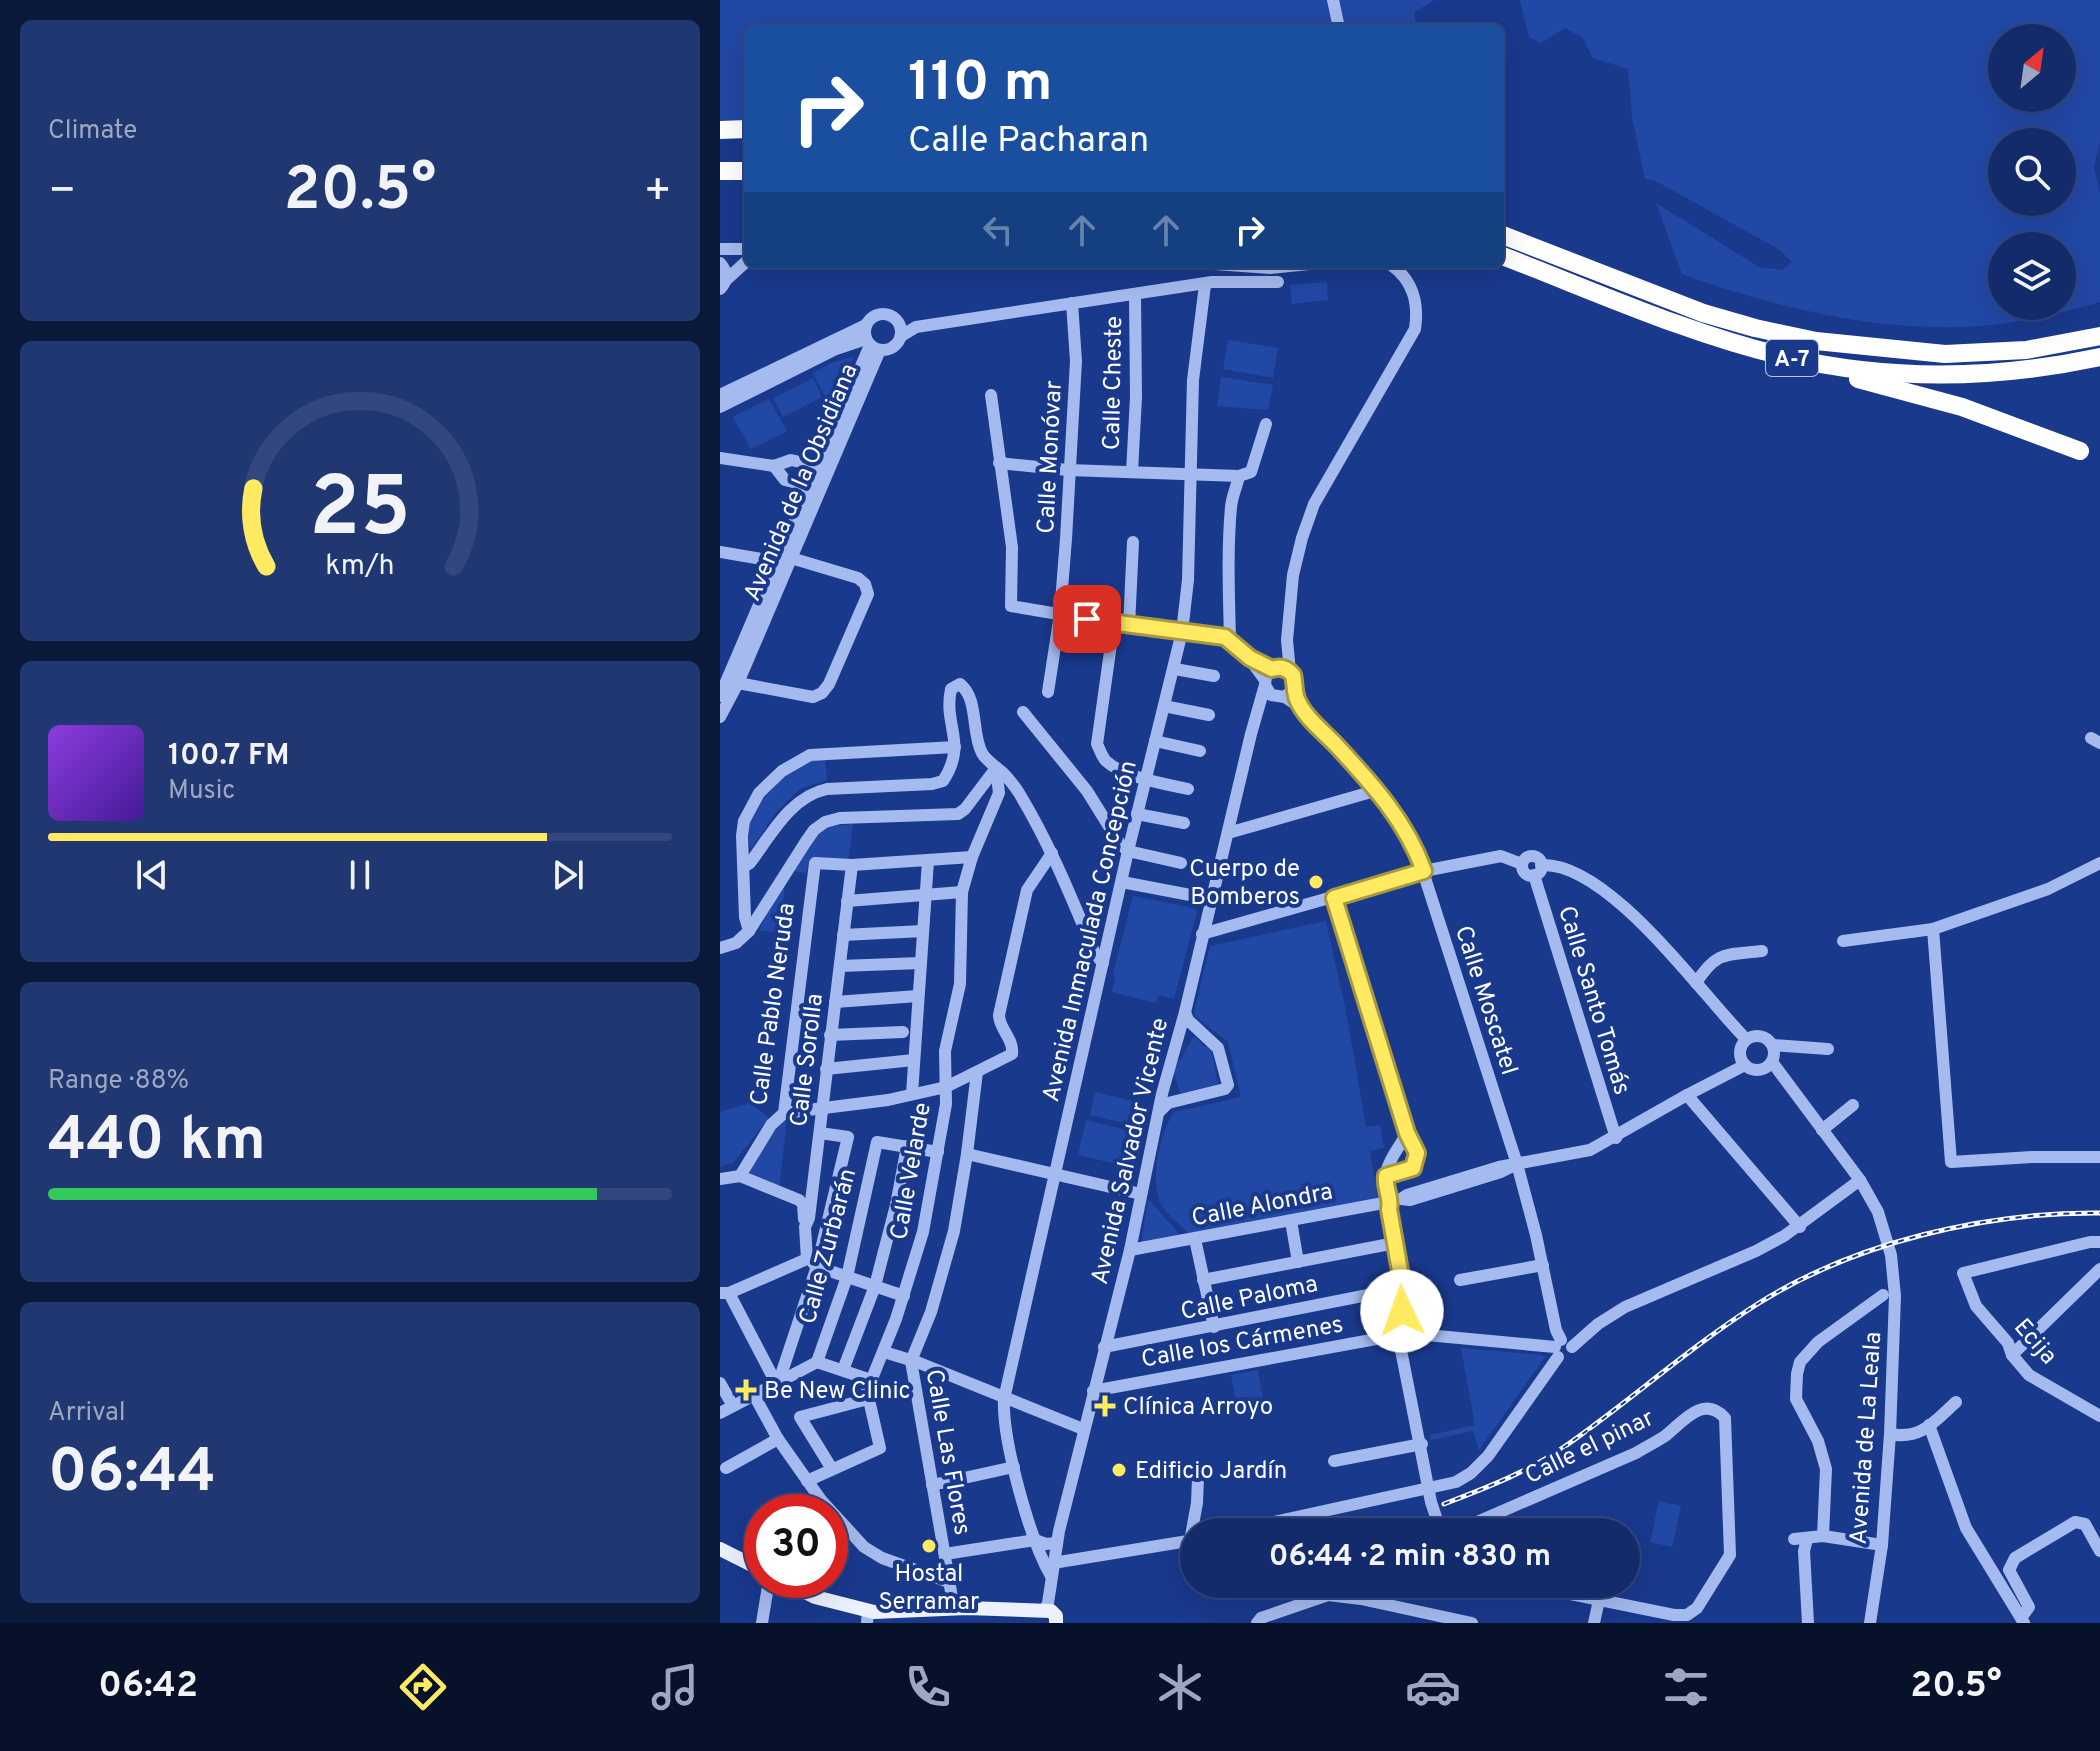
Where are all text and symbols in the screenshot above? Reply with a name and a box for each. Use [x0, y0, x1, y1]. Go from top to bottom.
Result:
north arrow [1988, 24, 2076, 112]
map controls [1988, 24, 2076, 320]
text: 110 m [908, 50, 1053, 120]
icon: right [776, 56, 880, 160]
text: Climate [48, 115, 137, 148]
text: Calle Pacharan [908, 119, 1149, 165]
button: search [1988, 128, 2076, 216]
text: 20.5° [284, 155, 436, 231]
text: − [48, 165, 76, 221]
text: + [644, 165, 672, 221]
icon: left [976, 208, 1020, 252]
icon: ahead [1060, 208, 1104, 252]
icon: ahead [1144, 208, 1188, 252]
icon: right [1228, 208, 1272, 252]
button: layers [1988, 232, 2076, 320]
street label: Calle Cheste [1098, 316, 1130, 450]
road number: A-7 [1766, 340, 1818, 376]
street label: Avenida de la Obsidiana [738, 359, 866, 606]
street label: Calle Monóvar [1032, 380, 1070, 534]
text: 25 [309, 459, 411, 564]
text: km/h [325, 549, 395, 585]
pin [1053, 585, 1121, 653]
icon: arrive [1065, 597, 1109, 641]
text: 100.7 FM [168, 738, 289, 775]
street label: Avenida Inmaculada Concepción [1037, 758, 1145, 1105]
text: Music [168, 775, 235, 808]
icon: previous [130, 853, 174, 897]
icon: pause [338, 853, 382, 897]
icon: next [546, 853, 590, 897]
place label: Cuerpo de Bomberos [1189, 855, 1300, 913]
marker: Cuerpo de Bomberos [1307, 873, 1325, 891]
street label: Calle Pablo Neruda [745, 901, 803, 1107]
street label: Calle Santo Tomás [1550, 902, 1636, 1099]
street label: Calle Moscatel [1447, 922, 1523, 1079]
street label: Calle Sorolla [785, 992, 831, 1128]
street label: Avenida Salvador Vicente [1086, 1015, 1176, 1288]
text: Range · 88% [48, 1065, 189, 1098]
street label: Calle Velarde [885, 1100, 939, 1242]
text: 440 km [48, 1105, 266, 1181]
street label: Calle Zurbarán [794, 1165, 864, 1328]
street label: Calle Alondra [1189, 1178, 1335, 1234]
position arrow [1360, 1269, 1444, 1353]
street label: Calle Paloma [1178, 1270, 1321, 1328]
street label: Calle los Cármenes [1139, 1310, 1346, 1376]
street label: Ecija [2006, 1313, 2063, 1371]
street label: Avenida de La Leala [1845, 1331, 1889, 1546]
street label: Calle Las Flores [918, 1367, 976, 1538]
place label: Be New Clinic [764, 1377, 911, 1407]
marker: Be New Clinic [735, 1379, 757, 1401]
place label: Clínica Arroyo [1123, 1393, 1273, 1423]
marker: Clínica Arroyo [1094, 1395, 1116, 1417]
text: Arrival [48, 1397, 126, 1430]
street label: Calle el pinar [1521, 1404, 1659, 1492]
text: 06:44 [48, 1437, 216, 1513]
place label: Edificio Jardín [1135, 1457, 1287, 1487]
marker: Edificio Jardín [1110, 1461, 1128, 1479]
speed limit sign: 30 [744, 1494, 848, 1598]
marker: Hostal Serramar [920, 1537, 938, 1555]
text: 06:44 · 2 min · 830 m [1269, 1539, 1551, 1576]
place label: Hostal Serramar [879, 1560, 979, 1618]
icon: directions [395, 1659, 451, 1715]
icon: music [647, 1659, 703, 1715]
icon: phone [900, 1659, 956, 1715]
icon: climate [1152, 1659, 1208, 1715]
icon: car [1405, 1659, 1461, 1715]
icon: filters [1658, 1659, 1714, 1715]
text: 06:42 [98, 1664, 198, 1710]
text: 20.5° [1910, 1664, 2002, 1710]

